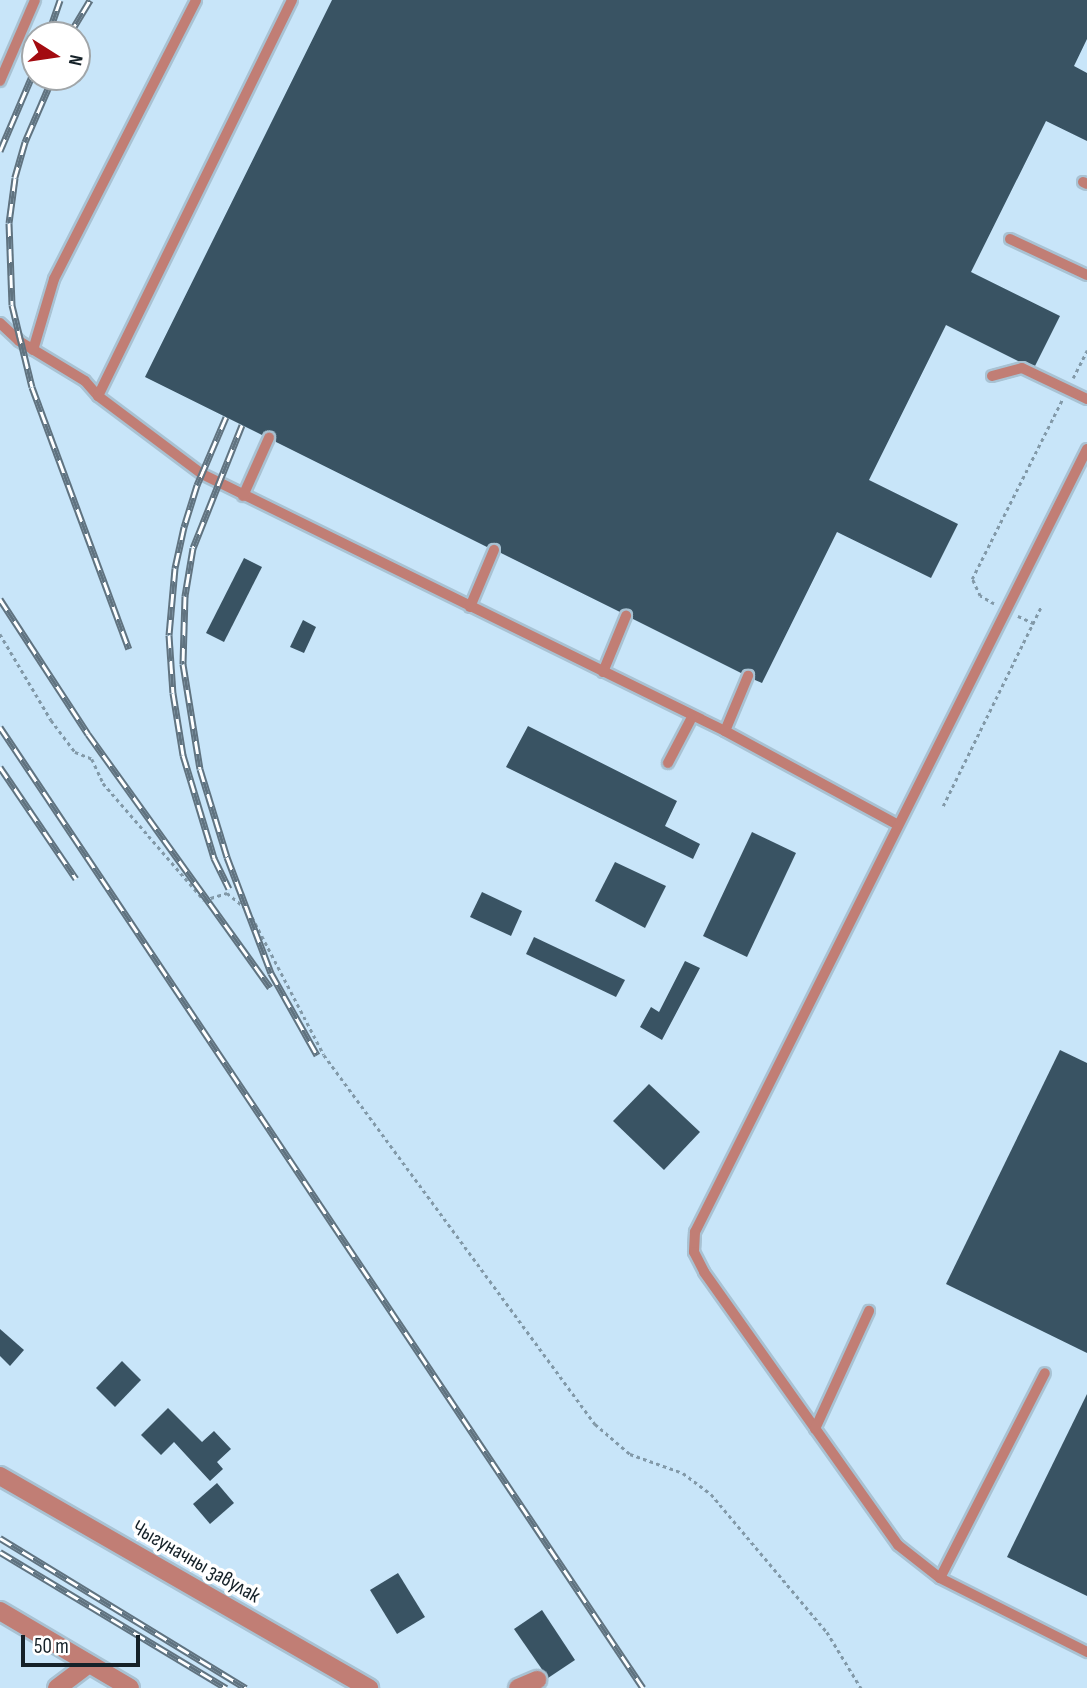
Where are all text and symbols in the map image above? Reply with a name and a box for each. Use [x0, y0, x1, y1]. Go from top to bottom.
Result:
north arrow [21, 21, 91, 91]
text: N [63, 53, 87, 67]
street label: Чыгуначны завулак [128, 1515, 264, 1609]
scale bar [24, 1622, 144, 1666]
text: 50 m [34, 1634, 69, 1659]

